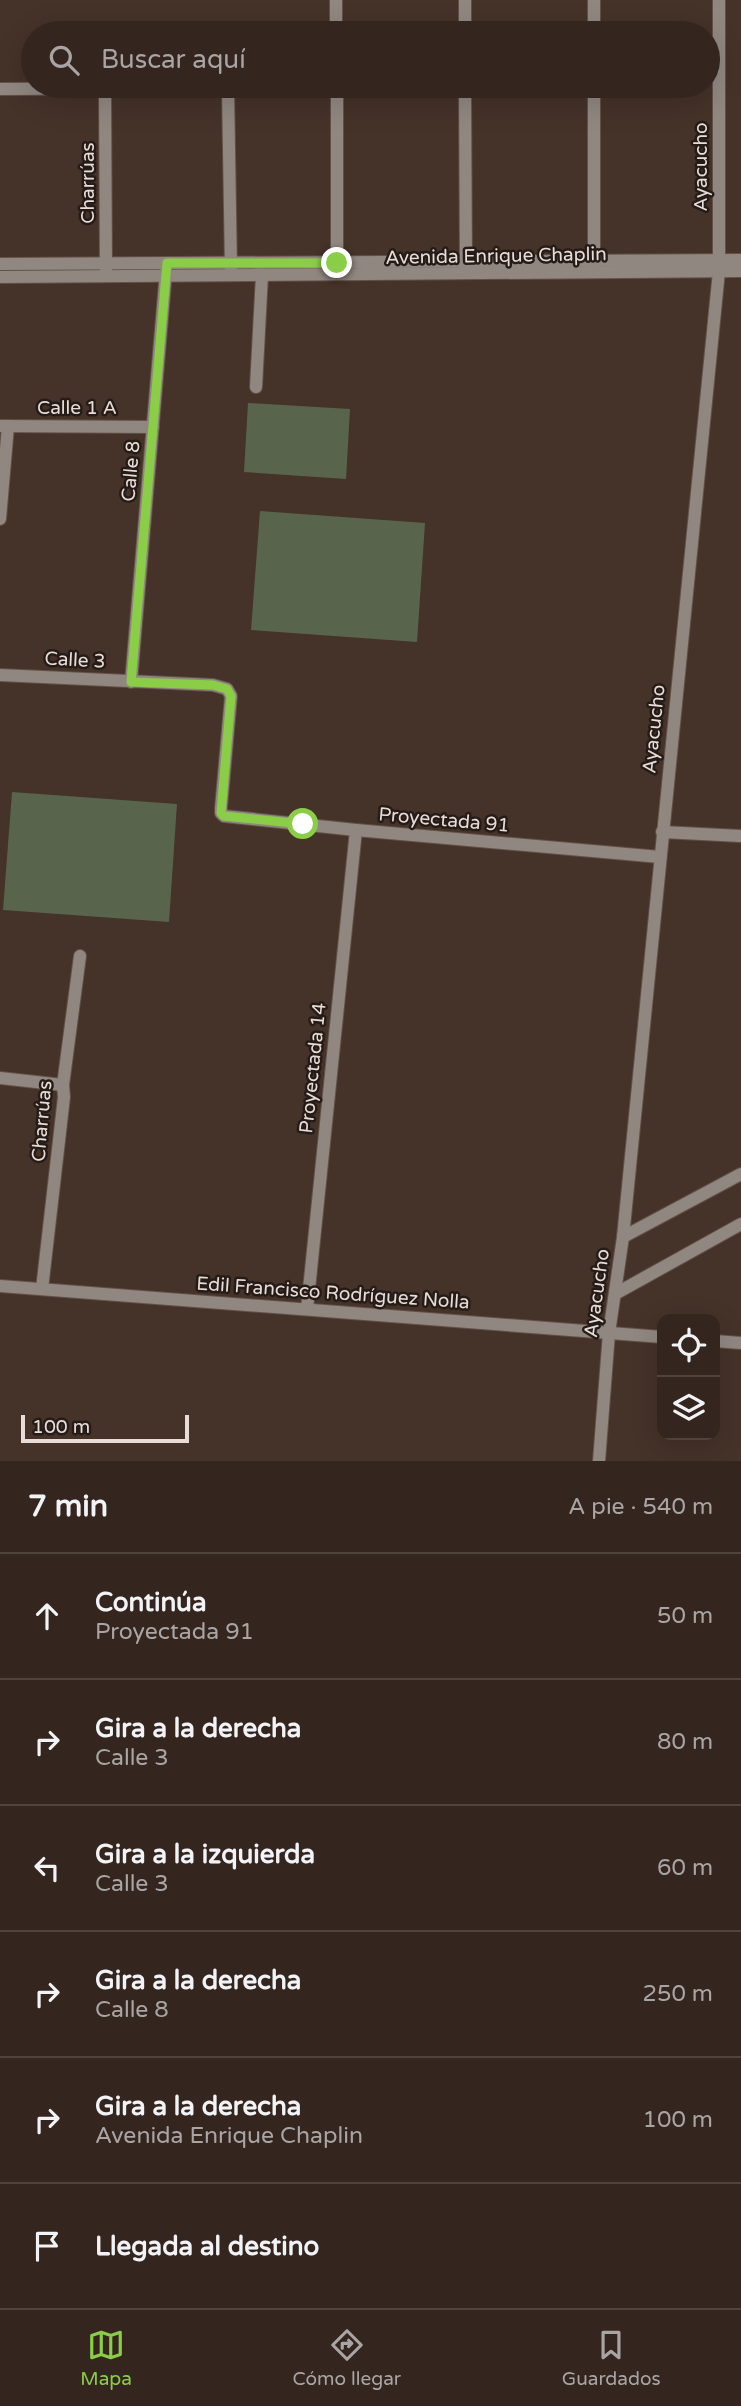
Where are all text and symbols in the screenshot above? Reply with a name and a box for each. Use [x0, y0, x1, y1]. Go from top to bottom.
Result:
search box [21, 21, 720, 98]
icon: search [45, 41, 83, 79]
text: Buscar aquí [101, 44, 246, 75]
street label: Ayacucho [690, 122, 712, 212]
street label: Charrúas [77, 142, 99, 224]
street label: Avenida Enrique Chaplin [385, 243, 607, 269]
route end [321, 247, 352, 278]
street label: Calle 1 A [37, 397, 117, 419]
street label: Calle 8 [117, 440, 145, 502]
street label: Calle 3 [44, 647, 106, 673]
street label: Ayacucho [638, 684, 670, 775]
street label: Proyectada 91 [378, 803, 510, 837]
route start [287, 808, 318, 839]
street label: Proyectada 14 [295, 1002, 331, 1135]
street label: Charrúas [27, 1080, 57, 1163]
street label: Ayacucho [580, 1247, 614, 1339]
street label: Edil Francisco Rodríguez Nolla [196, 1272, 470, 1314]
map controls [657, 1314, 720, 1440]
button: locate [657, 1314, 720, 1377]
button: layers [657, 1377, 720, 1440]
scale bar [21, 1412, 189, 1444]
text: 100 m [32, 1416, 90, 1438]
text: 7 min [28, 1488, 108, 1525]
text: A pie · 540 m [568, 1493, 713, 1521]
text: Continúa [95, 1587, 207, 1618]
icon: ahead [28, 1597, 66, 1635]
text: 50 m [657, 1602, 713, 1630]
text: Proyectada 91 [95, 1618, 254, 1646]
text: Gira a la derecha [95, 1713, 301, 1744]
icon: right [28, 1723, 66, 1761]
text: 80 m [657, 1728, 713, 1756]
text: Calle 3 [95, 1744, 169, 1772]
text: Gira a la izquierda [95, 1839, 315, 1870]
icon: left [28, 1849, 66, 1887]
text: 60 m [657, 1854, 713, 1882]
text: Calle 3 [95, 1870, 169, 1898]
text: Gira a la derecha [95, 1965, 301, 1996]
icon: right [28, 1975, 66, 2013]
text: 250 m [643, 1980, 713, 2008]
text: Calle 8 [95, 1996, 169, 2024]
text: Gira a la derecha [95, 2091, 301, 2122]
icon: right [28, 2101, 66, 2139]
text: 100 m [643, 2106, 713, 2134]
text: Avenida Enrique Chaplin [95, 2122, 363, 2150]
icon: arrive [28, 2227, 66, 2265]
text: Llegada al destino [95, 2231, 319, 2262]
tab: Mapa [80, 2326, 132, 2390]
tab: Cómo llegar [293, 2326, 401, 2390]
tab: Guardados [562, 2326, 661, 2390]

